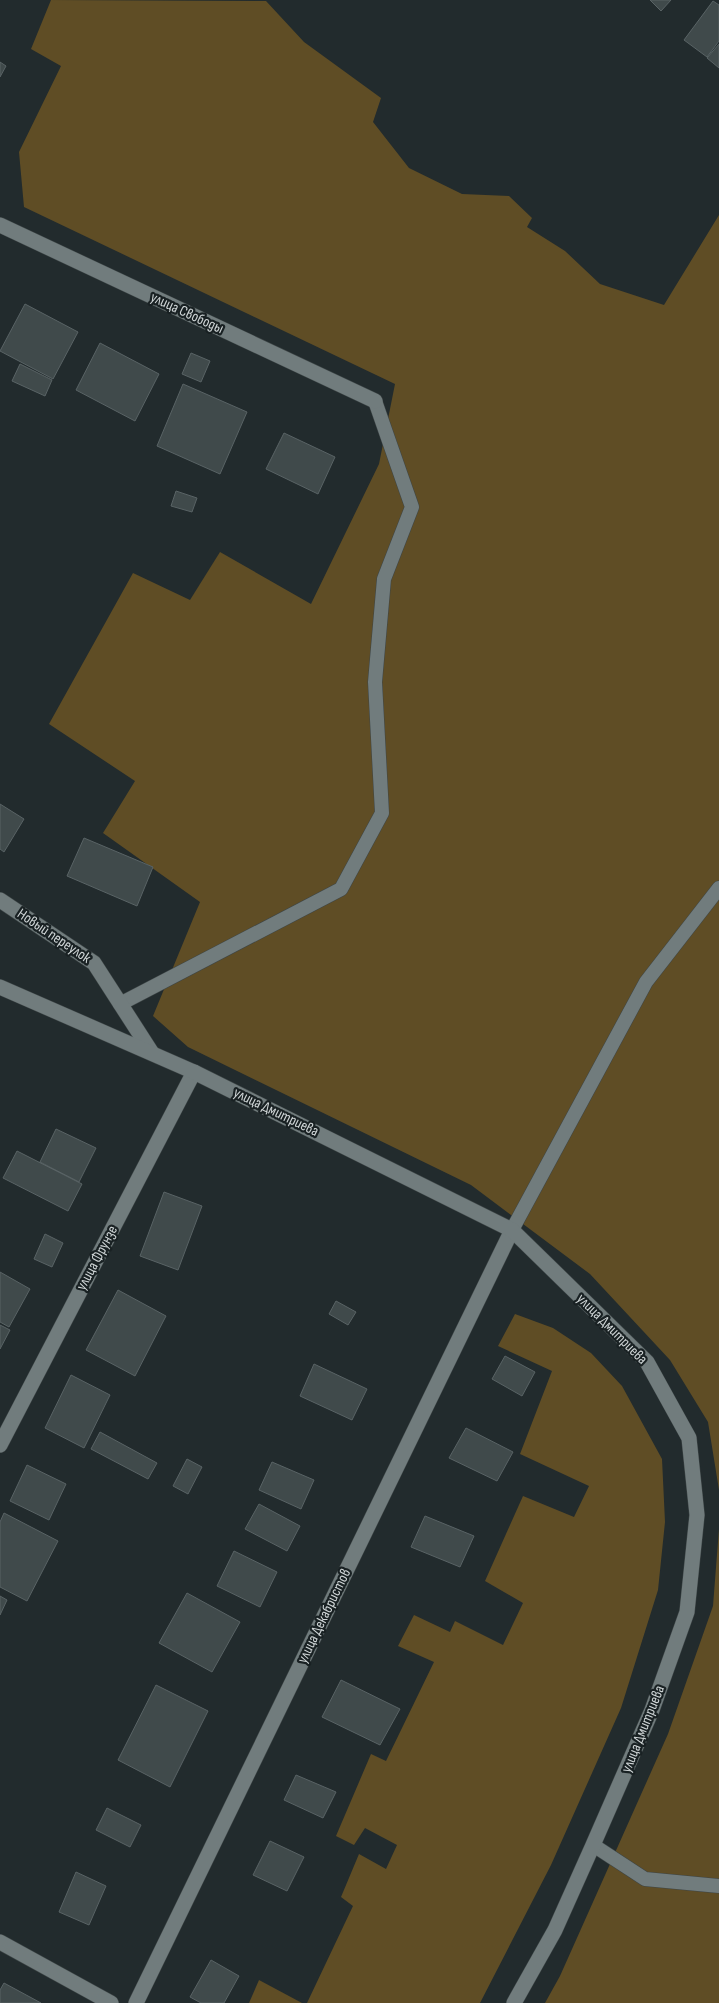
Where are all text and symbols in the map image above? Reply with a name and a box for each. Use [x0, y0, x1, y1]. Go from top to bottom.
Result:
street label: улица Свободы [147, 288, 227, 338]
street label: Новый переулок [14, 904, 95, 968]
street label: улица Дмитриева [230, 1083, 322, 1141]
street label: улица Фрунзе [72, 1222, 122, 1294]
street label: улица Дмитриева [573, 1290, 652, 1369]
street label: улица Декабристов [293, 1566, 355, 1666]
street label: улица Дмитриева [617, 1682, 669, 1775]

